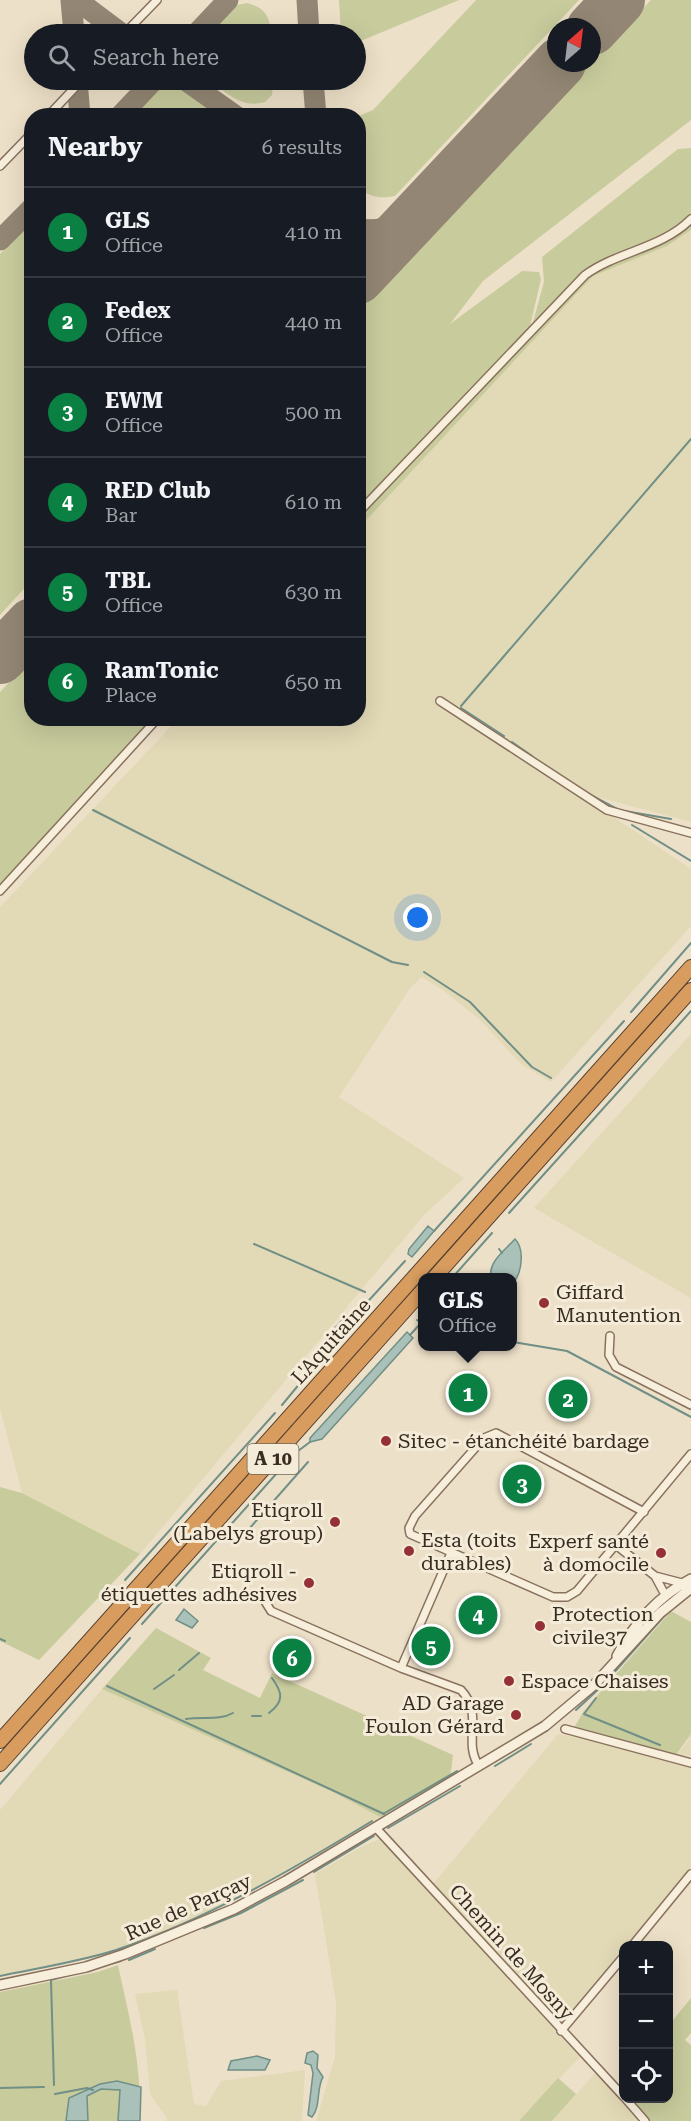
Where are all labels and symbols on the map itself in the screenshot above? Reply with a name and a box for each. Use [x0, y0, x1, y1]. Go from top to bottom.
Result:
north arrow [547, 18, 601, 72]
your location [403, 903, 432, 932]
place label: Giffard Manutention [556, 1280, 681, 1327]
street label: L'Aquitaine [286, 1293, 376, 1389]
marker: Giffard Manutention [537, 1296, 551, 1310]
pin: 1 [448, 1370, 488, 1416]
pin: 2 [548, 1376, 588, 1422]
place label: Sitec - étanchéité bardage [398, 1429, 649, 1453]
marker: Sitec - étanchéité bardage [379, 1434, 393, 1448]
road number: A 10 [248, 1444, 298, 1474]
pin: 3 [502, 1462, 542, 1506]
place label: Etiqroll (Labelys group) [173, 1498, 323, 1545]
marker: Etiqroll (Labelys group) [328, 1515, 342, 1529]
place label: Esta (toits durables) [421, 1528, 516, 1575]
place label: Experf santé à domocile [528, 1529, 649, 1576]
marker: Esta (toits durables) [402, 1544, 416, 1558]
marker: Experf santé à domocile [654, 1546, 668, 1560]
place label: Etiqroll - étiquettes adhésives [101, 1559, 297, 1606]
marker: Etiqroll - étiquettes adhésives [302, 1576, 316, 1590]
pin: 4 [458, 1592, 498, 1638]
place label: Protection civile37 [552, 1602, 654, 1649]
marker: Protection civile37 [533, 1619, 547, 1633]
pin: 5 [412, 1624, 450, 1668]
pin: 6 [272, 1636, 312, 1680]
place label: Espace Chaises [521, 1669, 669, 1693]
marker: Espace Chaises [502, 1674, 516, 1688]
place label: AD Garage Foulon Gérard [365, 1691, 504, 1738]
marker: AD Garage Foulon Gérard [509, 1708, 523, 1722]
street label: Rue de Parçay [121, 1868, 255, 1945]
street label: Chemin de Mosny [445, 1879, 580, 2025]

